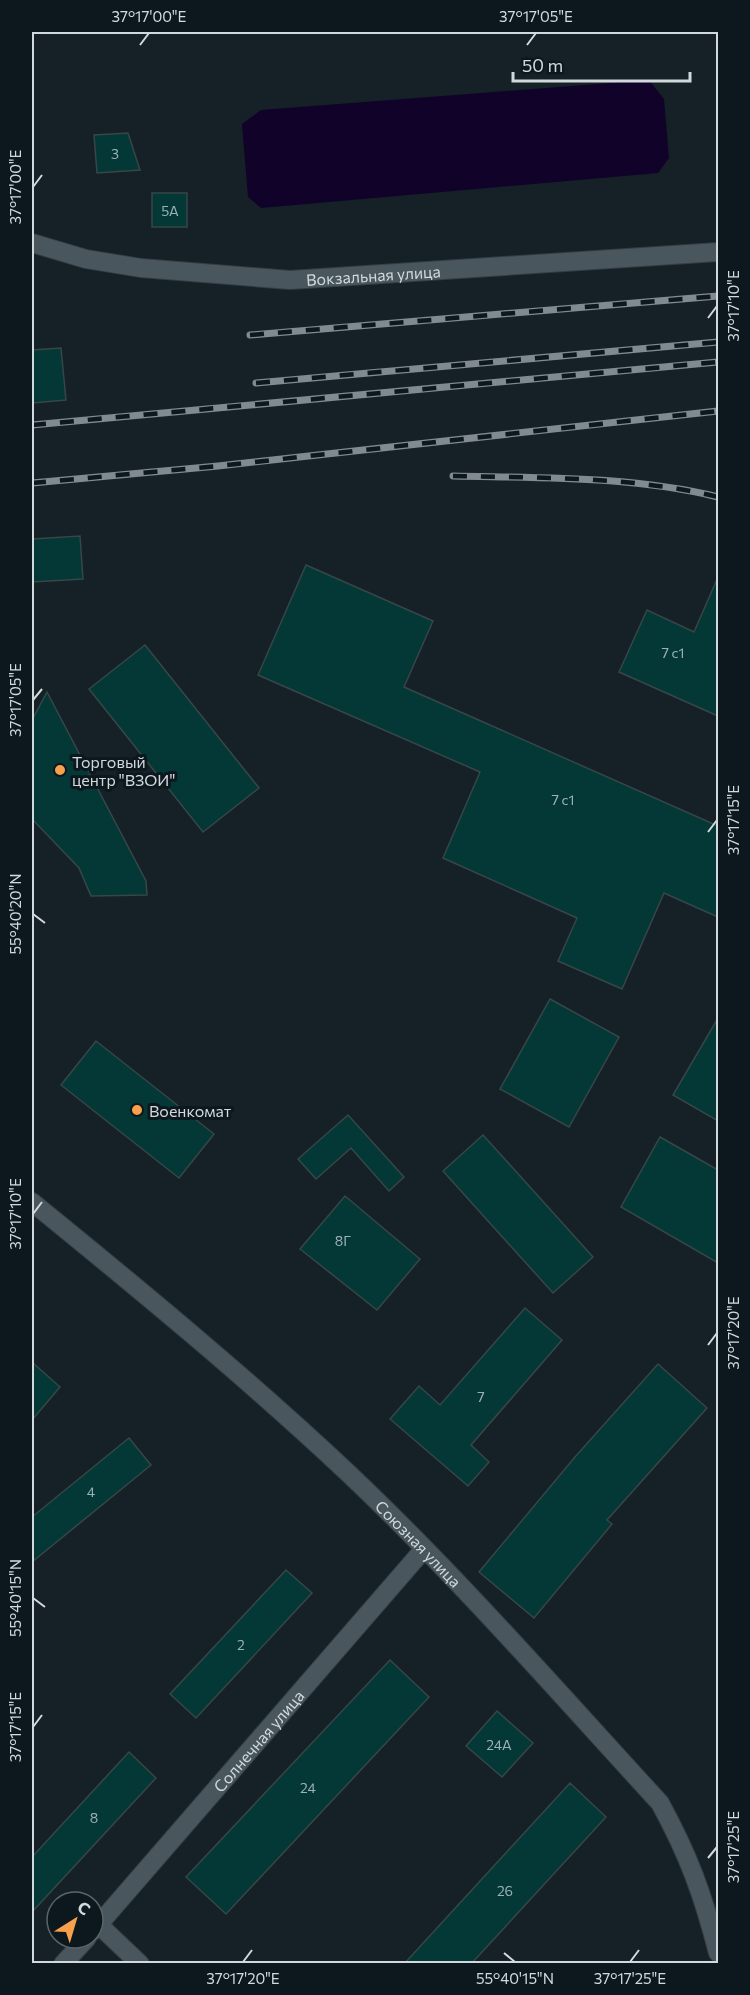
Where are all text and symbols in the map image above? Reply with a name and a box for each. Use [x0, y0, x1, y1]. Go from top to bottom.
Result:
text: 37°17'00"E [111, 7, 187, 25]
text: 37°17'05"E [499, 7, 573, 25]
scale bar [513, 45, 690, 83]
text: 50 m [522, 54, 563, 76]
house number: 3 [111, 145, 119, 162]
text: 37°17'00"E [6, 149, 24, 225]
house number: 5А [161, 202, 179, 219]
street label: Вокзальная улица [305, 261, 441, 288]
text: 37°17'10"E [724, 270, 742, 342]
house number: 7 с1 [662, 644, 684, 661]
text: 37°17'05"E [6, 663, 24, 737]
place label: Торговый центр "ВЗОИ" [72, 752, 175, 789]
marker: Торговый центр "ВЗОИ" [53, 763, 67, 777]
text: 37°17'15"E [724, 785, 742, 855]
house number: 7 с1 [552, 791, 574, 808]
text: 55°40'20"N [6, 873, 24, 955]
place label: Военкомат [149, 1101, 232, 1120]
marker: Военкомат [130, 1103, 144, 1117]
text: 37°17'10"E [6, 1178, 24, 1250]
house number: 8Г [335, 1232, 351, 1249]
text: 37°17'20"E [724, 1296, 742, 1370]
house number: 7 [477, 1388, 485, 1405]
house number: 4 [87, 1483, 96, 1500]
street label: Союзная улица [372, 1496, 466, 1590]
text: 55°40'15"N [6, 1559, 24, 1637]
house number: 2 [237, 1636, 245, 1653]
street label: Солнечная улица [209, 1686, 307, 1795]
text: 37°17'15"E [6, 1692, 24, 1762]
house number: 24А [486, 1736, 512, 1753]
house number: 24 [300, 1779, 317, 1796]
house number: 8 [90, 1809, 98, 1826]
text: 37°17'25"E [724, 1811, 742, 1883]
house number: 26 [497, 1882, 513, 1899]
north arrow [45, 1890, 105, 1950]
text: С [74, 1897, 94, 1919]
text: 37°17'20"E [206, 1969, 280, 1987]
text: 55°40'15"N [476, 1969, 554, 1987]
text: 37°17'25"E [594, 1969, 666, 1987]

